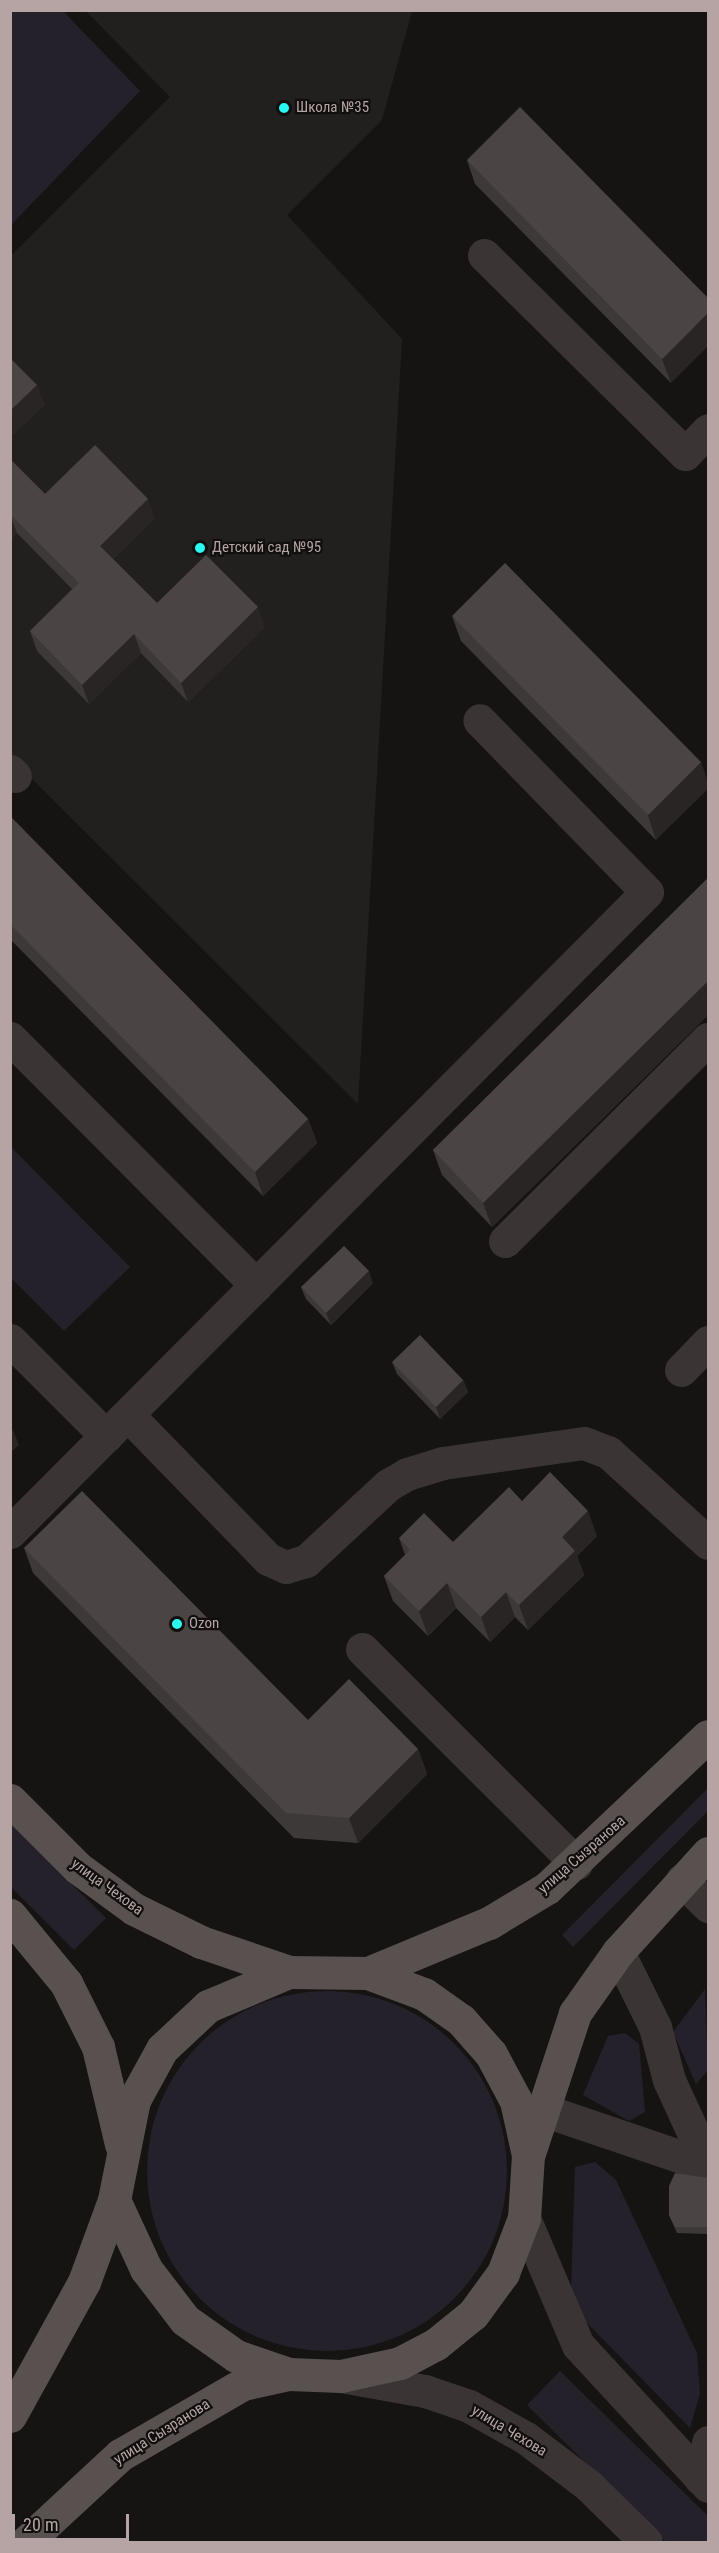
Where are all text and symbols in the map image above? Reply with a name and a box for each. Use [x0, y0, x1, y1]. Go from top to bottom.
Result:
place label: Школа №35 [296, 99, 369, 117]
marker: Школа №35 [277, 101, 291, 115]
place label: Детский сад №95 [212, 539, 321, 557]
marker: Детский сад №95 [193, 541, 207, 555]
place label: Ozon [189, 1615, 219, 1633]
marker: Ozon [170, 1617, 184, 1631]
street label: улица Сызранова [535, 1812, 629, 1898]
street label: улица Чехова [68, 1855, 146, 1919]
street label: улица Сызранова [111, 2395, 213, 2469]
street label: улица Чехова [468, 2402, 550, 2460]
scale bar [15, 2502, 132, 2540]
text: 20 m [23, 2514, 58, 2535]

